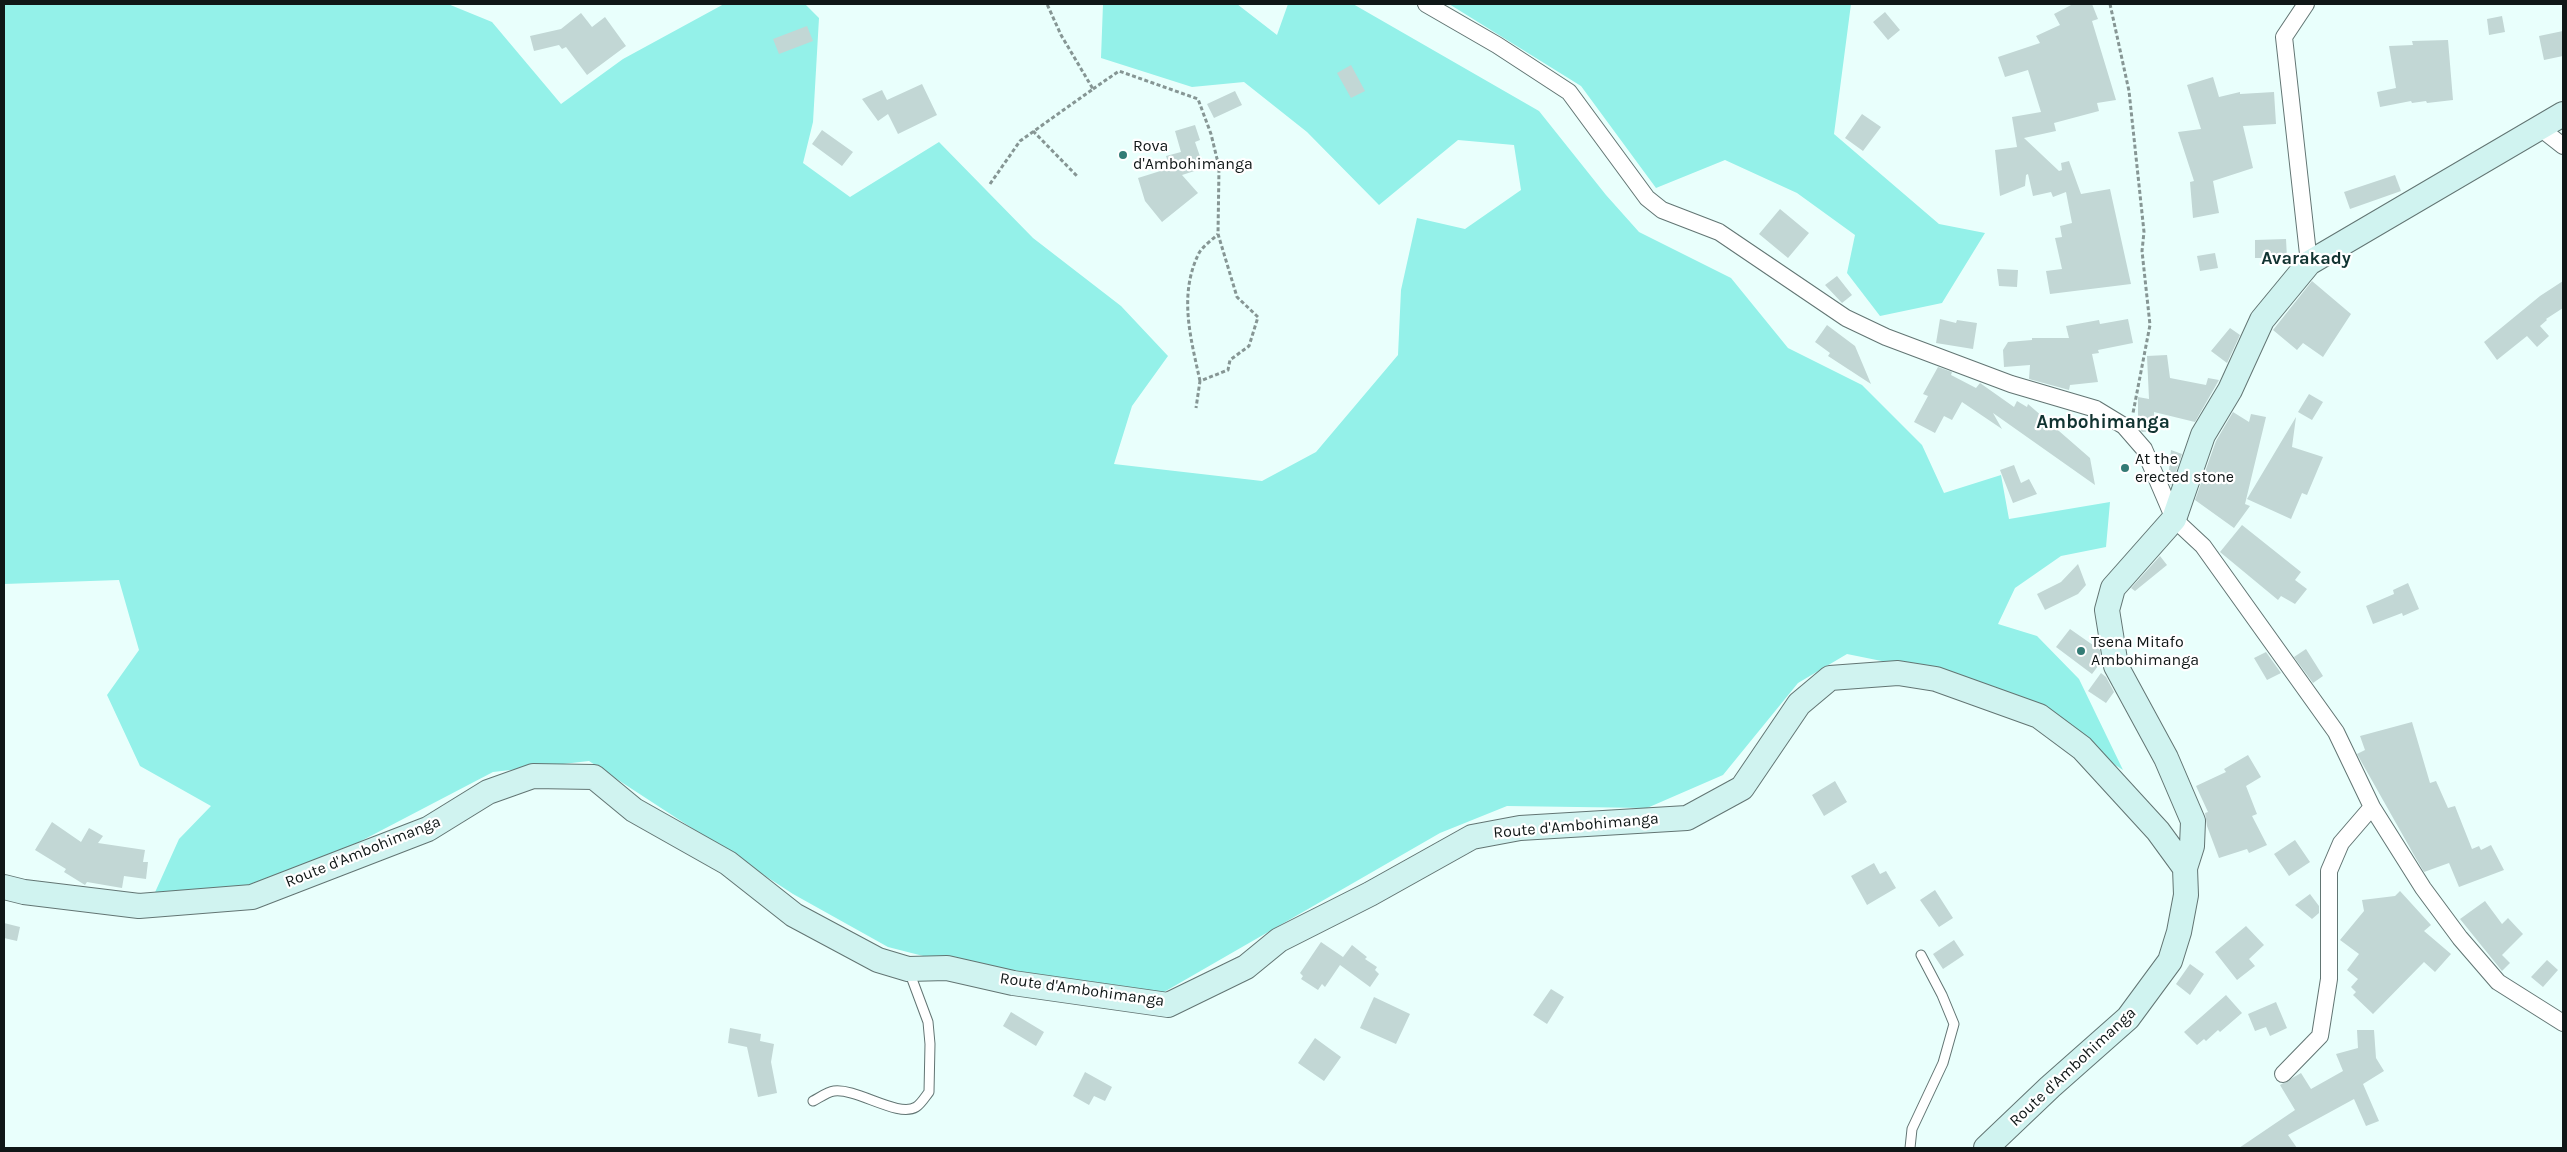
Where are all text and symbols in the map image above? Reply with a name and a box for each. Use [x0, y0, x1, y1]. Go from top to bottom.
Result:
place label: Rova d'Ambohimanga [1133, 136, 1253, 174]
marker: Rova d'Ambohimanga [1117, 149, 1129, 161]
district label: Avarakady [2261, 248, 2351, 270]
district label: Ambohimanga [2036, 412, 2170, 434]
place label: At the erected stone [2135, 449, 2234, 487]
marker: At the erected stone [2119, 462, 2131, 474]
place label: Tsena Mitafo Ambohimanga [2091, 632, 2199, 670]
marker: Tsena Mitafo Ambohimanga [2075, 645, 2087, 657]
street label: Route d'Ambohimanga [1492, 809, 1660, 843]
street label: Route d'Ambohimanga [282, 812, 444, 892]
street label: Route d'Ambohimanga [998, 969, 1166, 1011]
street label: Route d'Ambohimanga [2006, 1003, 2140, 1131]

